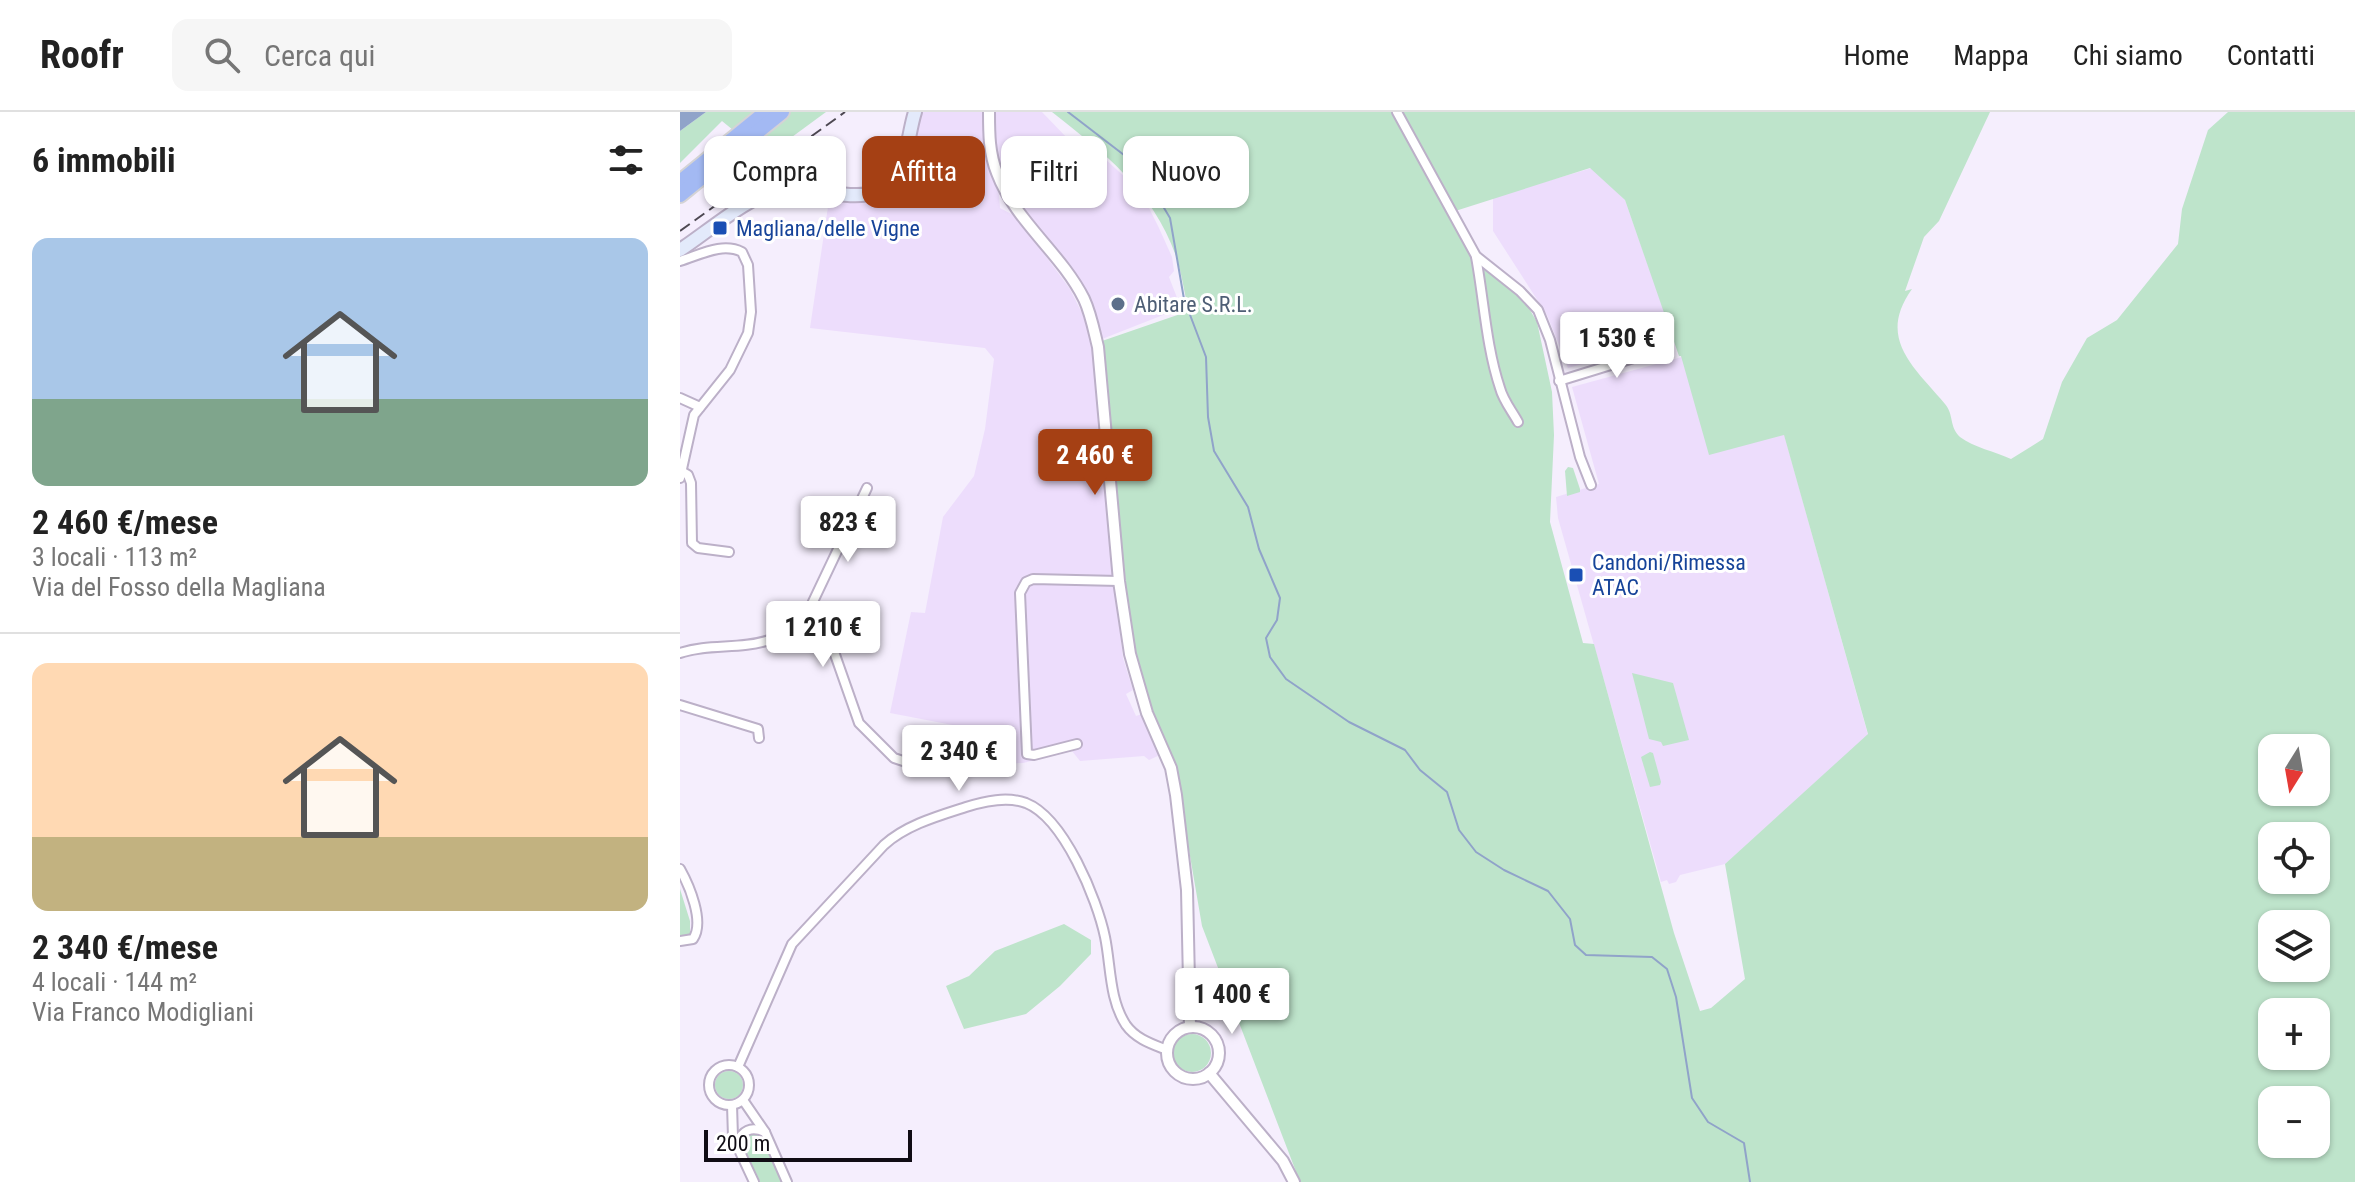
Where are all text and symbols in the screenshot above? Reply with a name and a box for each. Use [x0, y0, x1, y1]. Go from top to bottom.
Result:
search box [172, 19, 732, 91]
text: Roofr [40, 33, 124, 77]
icon: search [200, 33, 244, 77]
text: Cerca qui [264, 38, 375, 73]
text: Home [1844, 39, 1909, 72]
text: Mappa [1953, 39, 2029, 72]
text: Chi siamo [2073, 39, 2183, 72]
text: Contatti [2227, 39, 2315, 72]
chip: Compra [704, 136, 846, 208]
chip: Affitta [862, 136, 985, 208]
chip: Filtri [1001, 136, 1107, 208]
chip: Nuovo [1123, 136, 1249, 208]
icon: filters [604, 138, 648, 182]
text: 6 immobili [32, 140, 175, 180]
place label: Magliana/delle Vigne [736, 216, 920, 241]
marker: Magliana/delle Vigne [711, 219, 729, 237]
icon: home [268, 290, 412, 434]
place label: Abitare S.R.L. [1134, 292, 1252, 317]
marker: Abitare S.R.L. [1109, 295, 1127, 313]
pin: 1 530 € [1543, 312, 1691, 380]
text: 1 530 € [1578, 323, 1656, 353]
pin: 2 460 € [1021, 429, 1169, 497]
text: 2 460 € [1056, 440, 1134, 470]
pin: 823 € [792, 496, 904, 564]
text: 2 460 €/mese [32, 502, 218, 542]
text: 823 € [819, 507, 877, 537]
text: 3 locali · 113 m² [32, 542, 197, 572]
place label: Candoni/Rimessa ATAC [1592, 550, 1746, 600]
marker: Candoni/Rimessa ATAC [1567, 566, 1585, 584]
text: Via del Fosso della Magliana [32, 572, 326, 602]
pin: 1 210 € [749, 601, 897, 669]
text: 1 210 € [784, 612, 862, 642]
icon: home [268, 715, 412, 859]
pin: 2 340 € [885, 725, 1033, 793]
north arrow [2258, 734, 2330, 806]
map controls [2258, 734, 2330, 1158]
text: 2 340 € [920, 736, 998, 766]
button: locate [2258, 822, 2330, 894]
button: layers [2258, 910, 2330, 982]
text: 2 340 €/mese [32, 927, 218, 967]
text: 4 locali · 144 m² [32, 967, 197, 997]
pin: 1 400 € [1158, 968, 1306, 1036]
text: 1 400 € [1193, 979, 1271, 1009]
text: Via Franco Modigliani [32, 997, 254, 1027]
button: + [2258, 998, 2330, 1070]
button: − [2258, 1086, 2330, 1158]
scale bar [704, 1126, 912, 1162]
text: 200 m [716, 1131, 770, 1156]

